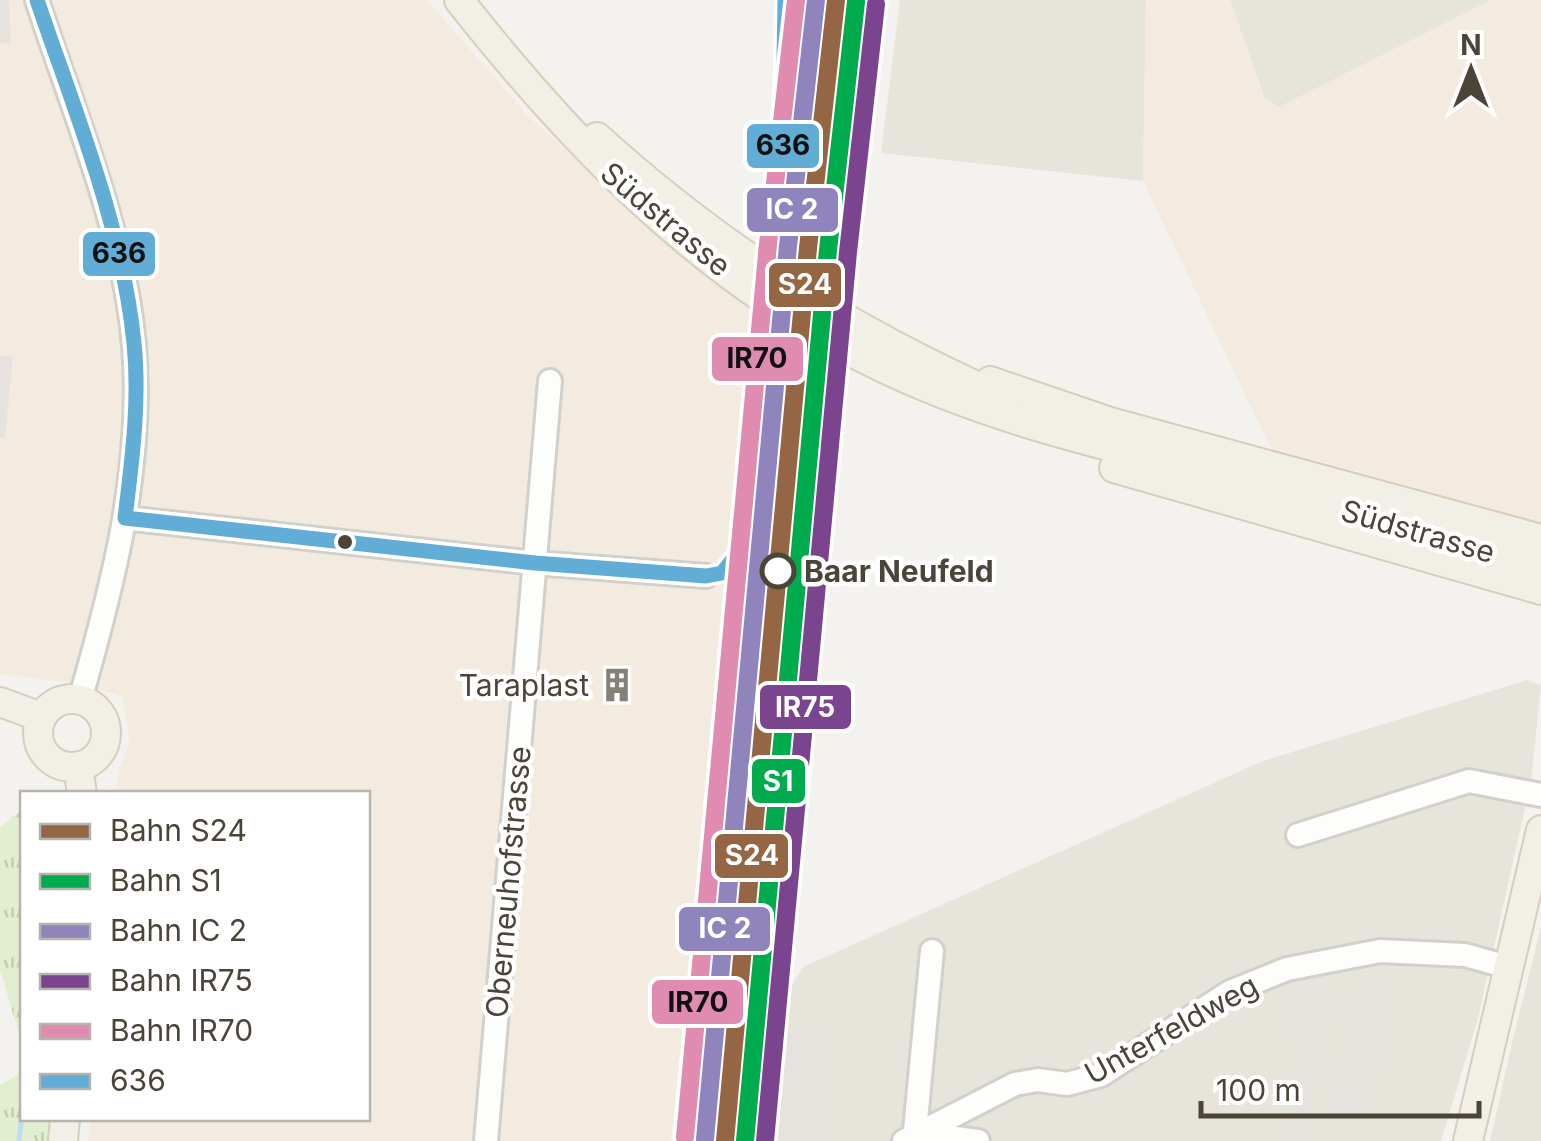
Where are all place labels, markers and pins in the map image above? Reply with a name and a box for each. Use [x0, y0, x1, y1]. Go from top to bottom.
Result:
unlabelled marker [335, 532, 355, 552]
place label: Baar Neufeld [804, 553, 994, 589]
marker: Baar Neufeld [761, 554, 795, 588]
building icon: Taraplast [598, 666, 636, 704]
place label: Taraplast [459, 667, 589, 703]

